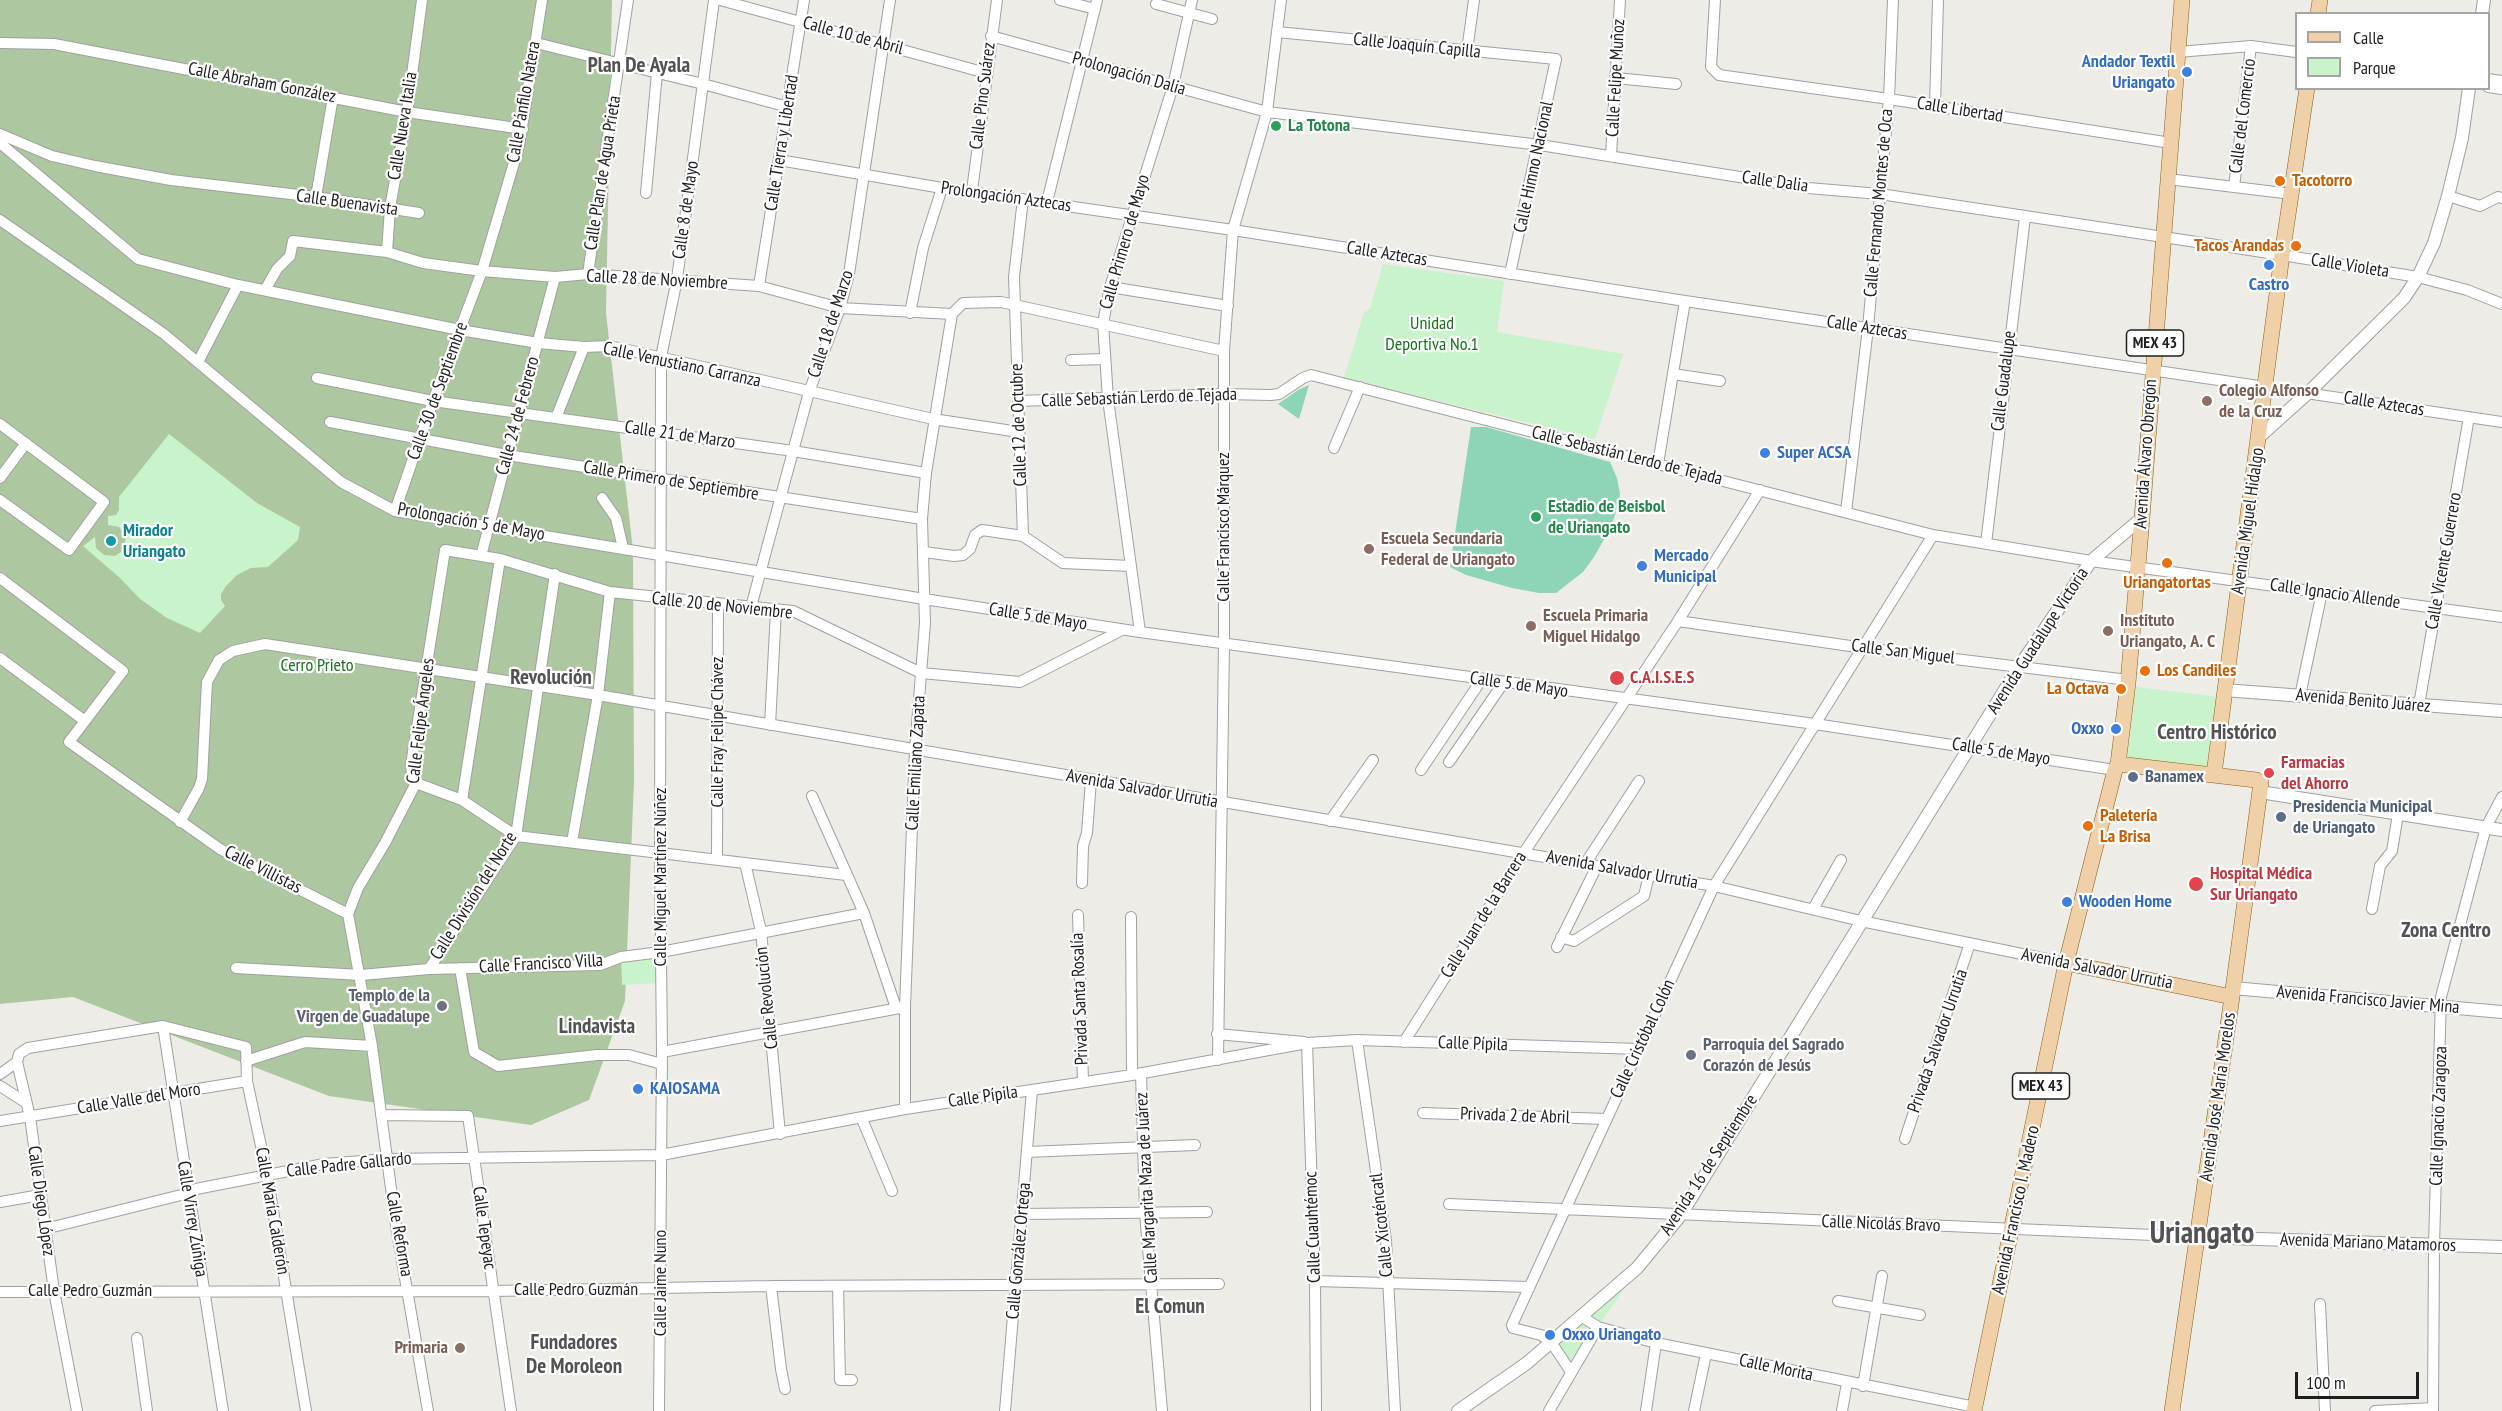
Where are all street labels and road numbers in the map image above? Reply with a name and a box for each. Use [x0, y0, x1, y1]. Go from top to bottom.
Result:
street label: Calle 10 de Abril [800, 12, 906, 60]
street label: Calle Felipe Muñoz [1602, 18, 1630, 138]
street label: Calle Joaquín Capilla [1352, 29, 1482, 63]
street label: Calle Pánfilo Natera [503, 40, 545, 164]
street label: Calle Pino Suárez [966, 41, 1000, 151]
street label: Prolongación Dalia [1070, 48, 1188, 100]
street label: Calle del Comercio [2225, 57, 2261, 175]
street label: Calle Abraham González [186, 58, 338, 108]
street label: Calle Nueva Italia [384, 70, 422, 182]
street label: Calle Tierra y Libertad [761, 73, 803, 213]
street label: Calle Libertad [1915, 93, 2005, 127]
street label: Calle Plan de Agua Prieta [580, 94, 626, 252]
street label: Calle Himno Nacional [1510, 99, 1558, 235]
street label: Calle Fernando Montes de Oca [1860, 108, 1898, 298]
street label: Calle 8 de Mayo [668, 159, 704, 261]
street label: Calle Dalia [1740, 167, 1810, 197]
street label: Calle Primero de Mayo [1095, 172, 1155, 312]
street label: Prolongación Aztecas [939, 177, 1073, 217]
street label: Calle Buenavista [295, 185, 399, 221]
street label: Calle Aztecas [1345, 237, 1429, 271]
street label: Calle Violeta [2309, 249, 2391, 283]
street label: Calle 28 de Noviembre [586, 266, 728, 294]
street label: Calle 18 de Marzo [803, 268, 859, 380]
street label: Calle Aztecas [1825, 311, 1909, 345]
street label: Calle 30 de Septiembre [403, 319, 473, 463]
street label: Calle Guadalupe [1987, 330, 2021, 432]
road number: MEX 43 [2126, 330, 2184, 356]
street label: Calle Venustiano Carranza [601, 338, 763, 392]
street label: Calle 24 de Febrero [492, 354, 544, 478]
street label: Calle 12 de Octubre [1006, 363, 1032, 487]
street label: Avenida Álvaro Obregón [2130, 379, 2162, 529]
street label: Calle Sebastián Lerdo de Tejada [1041, 384, 1237, 412]
street label: Calle Aztecas [2342, 387, 2426, 421]
street label: Calle 21 de Marzo [623, 417, 737, 453]
street label: Calle Sebastián Lerdo de Tejada [1529, 422, 1725, 490]
street label: Avenida Miguel Hidalgo [2227, 446, 2269, 596]
street label: Calle Francisco Márquez [1213, 452, 1235, 602]
street label: Calle Primero de Septiembre [582, 456, 760, 506]
street label: Calle Vicente Guerrero [2421, 491, 2467, 631]
street label: Prolongación 5 de Mayo [396, 498, 546, 546]
street label: Avenida Guadalupe Victoria [1983, 564, 2093, 718]
street label: Calle Ignacio Allende [2268, 574, 2402, 614]
street label: Calle 20 de Noviembre [651, 588, 793, 624]
street label: Calle 5 de Mayo [987, 599, 1089, 635]
street label: Calle San Miguel [1850, 635, 1956, 669]
street label: Calle Fray Felipe Chávez [707, 656, 729, 808]
street label: Calle Felipe Ángeles [403, 657, 439, 785]
street label: Calle 5 de Mayo [1468, 667, 1570, 703]
street label: Avenida Benito Juárez [2295, 684, 2431, 718]
street label: Calle Emiliano Zapata [902, 695, 930, 831]
street label: Calle 5 de Mayo [1950, 734, 2052, 770]
street label: Avenida Salvador Urrutia [1064, 765, 1220, 813]
street label: Calle Miguel Martínez Núñez [650, 788, 672, 966]
street label: Calle División del Norte [426, 828, 522, 964]
street label: Calle Villistas [221, 841, 305, 899]
street label: Avenida Salvador Urrutia [1544, 846, 1700, 894]
street label: Calle Juan de la Barrera [1436, 848, 1532, 982]
street label: Privada Santa Rosalía [1067, 932, 1093, 1066]
street label: Avenida Salvador Urrutia [2020, 944, 2174, 994]
street label: Calle Revolución [751, 946, 783, 1050]
street label: Calle Francisco Villa [478, 950, 604, 978]
street label: Privada Salvador Urrutia [1903, 966, 1973, 1116]
street label: Calle Cristóbal Colón [1606, 976, 1680, 1102]
street label: Avenida Francisco Javier Mina [2276, 981, 2460, 1019]
street label: Avenida José María Morelos [2195, 1011, 2241, 1183]
street label: Calle Pípila [1438, 1032, 1508, 1056]
street label: Calle Ignacio Zaragoza [2426, 1046, 2452, 1186]
road number: MEX 43 [2012, 1073, 2070, 1099]
street label: Calle Valle del Moro [76, 1079, 202, 1119]
street label: Calle Pípila [947, 1081, 1019, 1113]
street label: Avenida 16 de Septiembre [1655, 1091, 1763, 1239]
street label: Calle Margarita Maza de Juárez [1131, 1092, 1163, 1284]
street label: Privada 2 de Abril [1460, 1103, 1570, 1129]
street label: Avenida Francisco I. Madero [1988, 1123, 2044, 1297]
street label: Calle Diego López [23, 1145, 59, 1257]
street label: Calle María Calderón [250, 1146, 294, 1276]
street label: Calle Padre Gallardo [285, 1148, 413, 1182]
street label: Calle Virrey Zúñiga [172, 1159, 212, 1279]
street label: Calle Cuauhtémoc [1300, 1171, 1326, 1283]
street label: Calle Xicoténcatl [1366, 1172, 1398, 1278]
street label: Calle González Ortega [1002, 1182, 1036, 1320]
street label: Calle Tepeyac [467, 1185, 501, 1271]
street label: Calle Reforma [381, 1190, 417, 1278]
street label: Calle Nicolás Bravo [1821, 1211, 1941, 1237]
street label: Avenida Mariano Matamoros [2280, 1229, 2456, 1257]
street label: Calle Jaime Nuno [650, 1230, 672, 1336]
street label: Calle Pedro Guzmán [514, 1279, 638, 1301]
street label: Calle Pedro Guzmán [28, 1280, 152, 1302]
street label: Calle Morita [1737, 1350, 1815, 1386]

